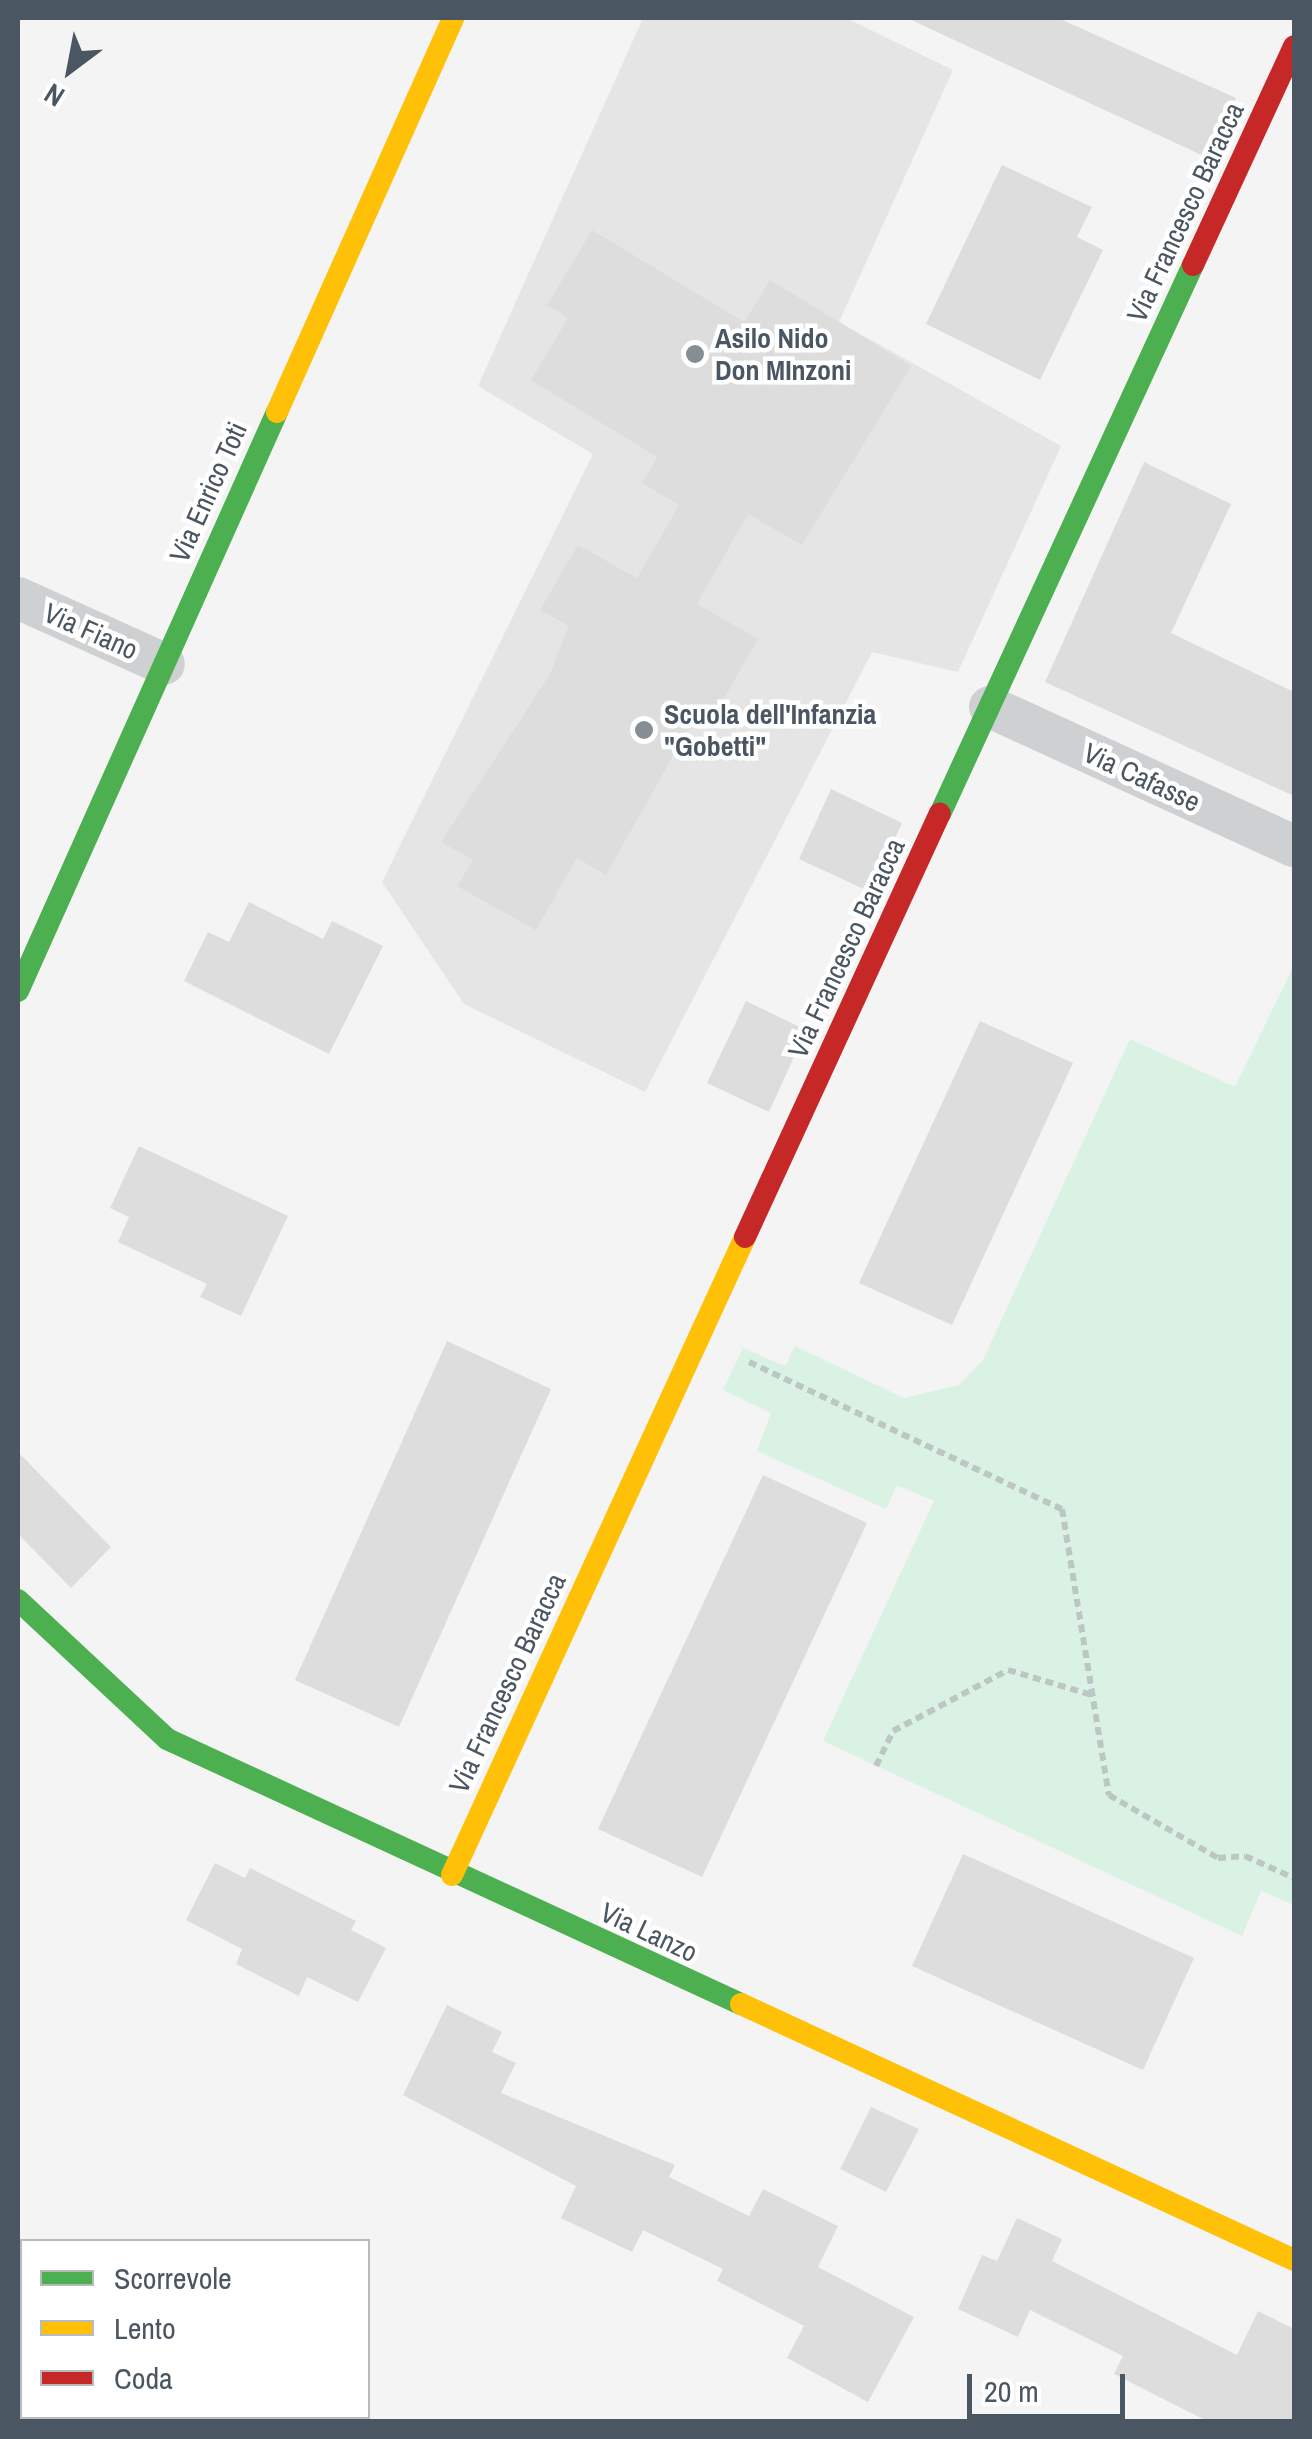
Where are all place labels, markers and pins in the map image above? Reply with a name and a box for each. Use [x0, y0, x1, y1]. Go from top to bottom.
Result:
place label: Asilo Nido Don MInzoni [715, 321, 851, 387]
marker: Asilo Nido Don MInzoni [684, 343, 706, 365]
place label: Scuola dell'Infanzia "Gobetti" [664, 697, 876, 763]
marker: Scuola dell'Infanzia "Gobetti" [633, 719, 655, 741]

